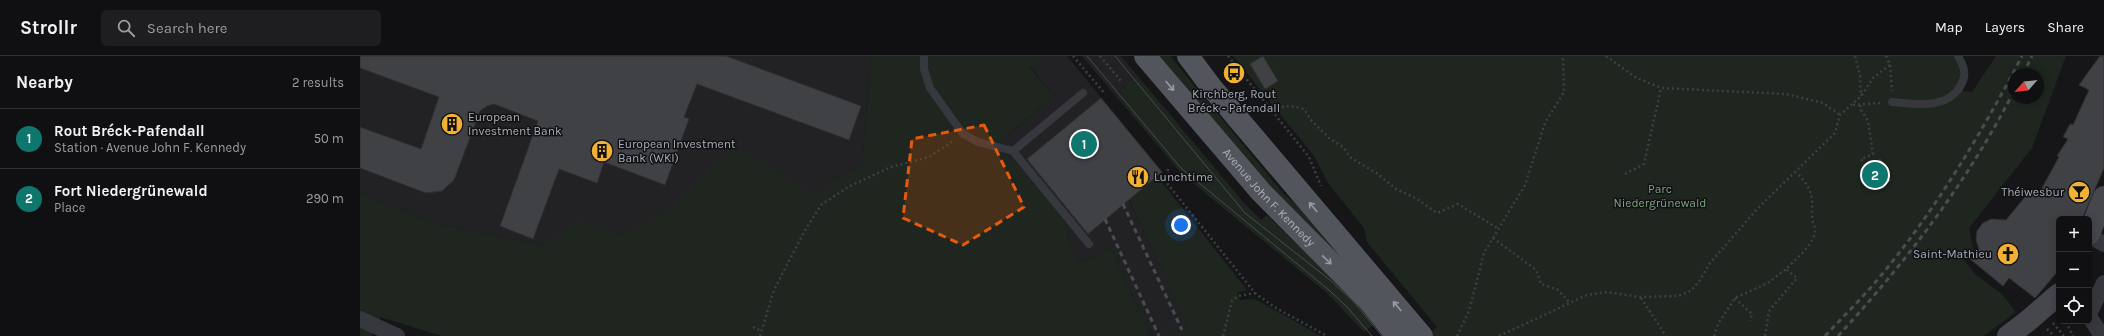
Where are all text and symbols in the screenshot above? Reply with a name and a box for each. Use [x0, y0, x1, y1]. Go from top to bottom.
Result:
search box [101, 10, 381, 46]
text: Strollr [20, 17, 77, 39]
icon: search [115, 17, 137, 39]
text: Search here [147, 19, 228, 37]
text: Map [1935, 19, 1963, 36]
text: Layers [1985, 19, 2025, 36]
text: Share [2047, 19, 2084, 36]
bus stop icon: Kirchberg, Rout Bréck - Pafendall [1221, 60, 1247, 86]
north arrow [2008, 68, 2044, 104]
text: Nearby [16, 72, 73, 92]
text: 2 results [292, 75, 344, 90]
one-way arrow [1165, 81, 1174, 91]
place label: Kirchberg, Rout Bréck - Pafendall [1188, 87, 1280, 115]
place label: European Investment Bank [468, 110, 562, 138]
building icon: European Investment Bank [439, 111, 465, 137]
text: Rout Bréck-Pafendall [54, 122, 205, 140]
pin: 1 [1071, 129, 1097, 159]
text: 1 [27, 131, 31, 146]
text: 50 m [314, 131, 344, 146]
place label: European Investment Bank (WKI) [618, 137, 736, 165]
building icon: European Investment Bank (WKI) [589, 138, 615, 164]
text: Station · Avenue John F. Kennedy [54, 140, 246, 155]
street label: Avenue John F. Kennedy [1220, 145, 1318, 250]
pin: 2 [1862, 160, 1888, 190]
restaurant icon: Lunchtime [1125, 164, 1151, 190]
place label: Lunchtime [1154, 170, 1213, 184]
bar icon: Théiwesbur [2066, 179, 2092, 205]
text: Fort Niedergrünewald [54, 182, 208, 200]
park label: Parc Niedergrünewald [1614, 182, 1706, 210]
place label: Théiwesbur [2001, 185, 2065, 199]
text: 2 [25, 191, 33, 206]
text: 290 m [306, 191, 344, 206]
text: Place [54, 200, 85, 215]
one-way arrow [1308, 202, 1317, 212]
your location [1171, 215, 1191, 235]
map controls [2056, 216, 2092, 324]
button: + [2056, 216, 2092, 252]
church icon: Saint-Mathieu [1995, 241, 2021, 267]
place label: Saint-Mathieu [1913, 247, 1992, 261]
button: − [2056, 252, 2092, 288]
one-way arrow [1322, 255, 1332, 265]
button: locate [2056, 288, 2092, 324]
one-way arrow [1392, 301, 1401, 312]

